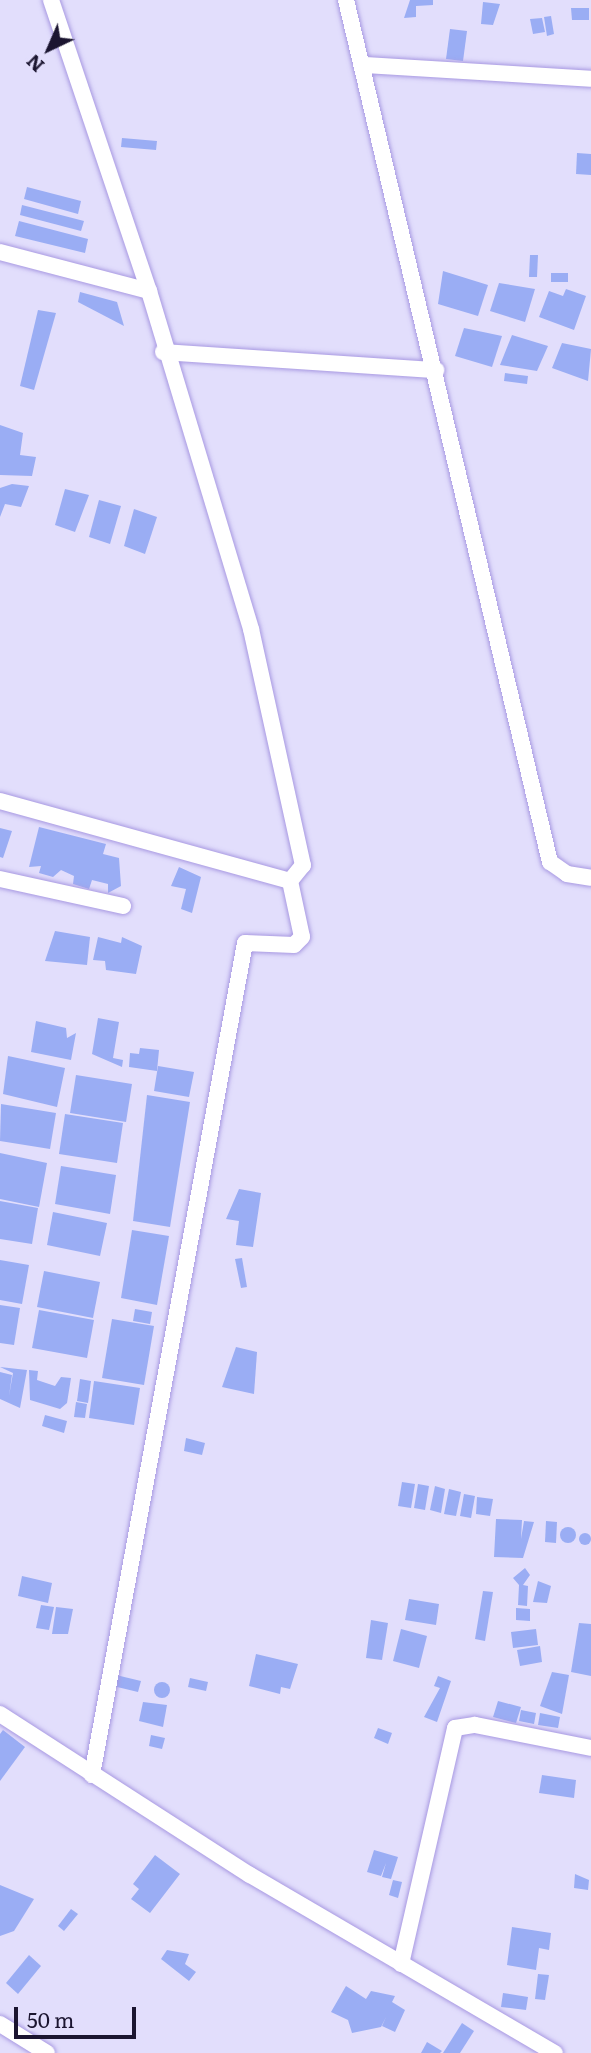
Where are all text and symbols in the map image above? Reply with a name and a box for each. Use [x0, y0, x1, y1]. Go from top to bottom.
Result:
north arrow [14, 14, 84, 84]
text: N [19, 48, 50, 80]
scale bar [18, 1994, 140, 2038]
text: 50 m [27, 2003, 74, 2034]

